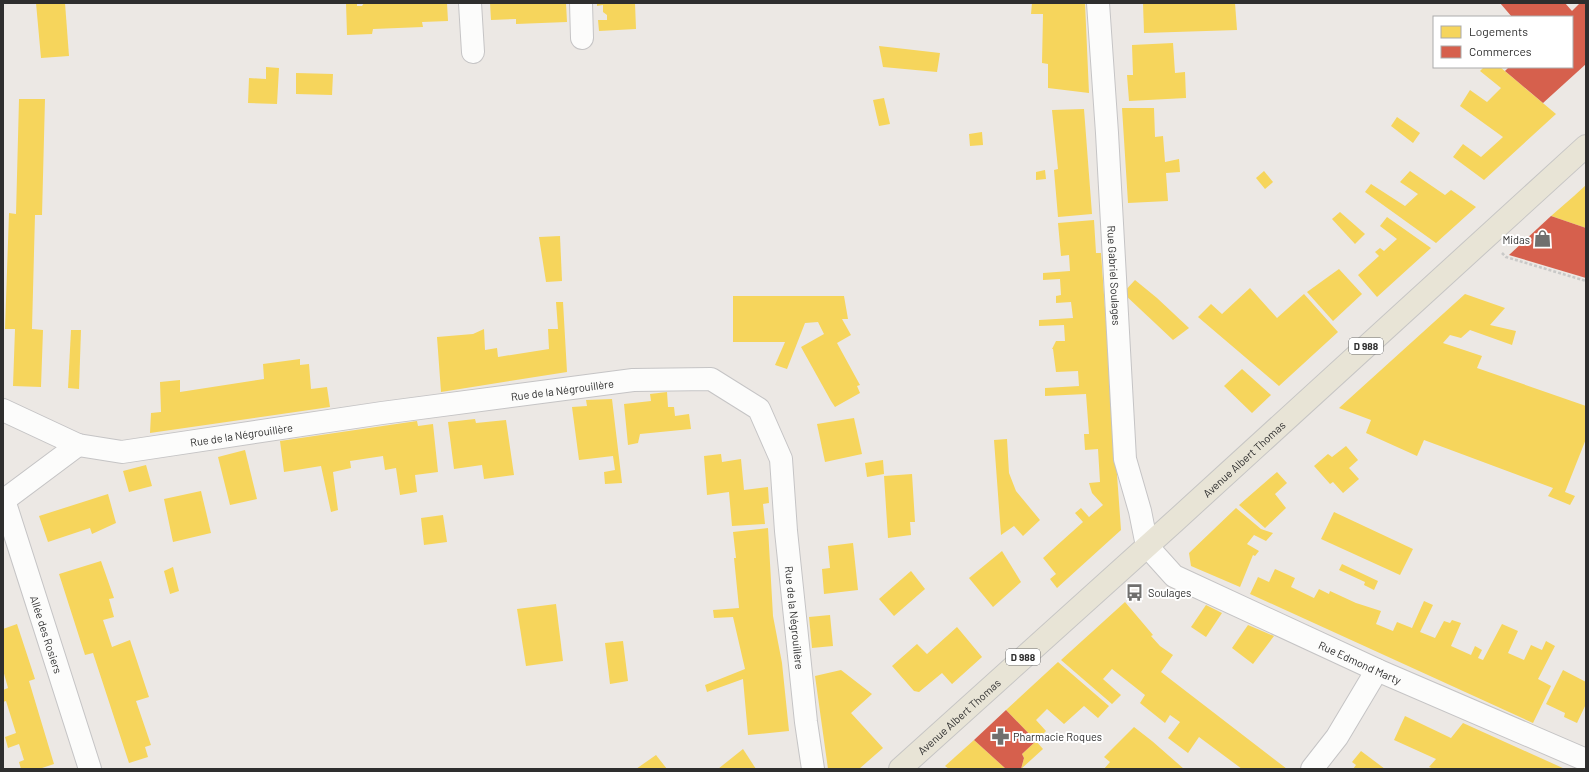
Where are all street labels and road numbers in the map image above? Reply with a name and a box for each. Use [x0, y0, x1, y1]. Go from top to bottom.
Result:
street label: Rue Gabriel Soulages [1106, 225, 1124, 326]
road number: D 988 [1349, 338, 1383, 354]
street label: Rue de la Négrouillère [510, 376, 615, 403]
street label: Avenue Albert Thomas [1200, 418, 1287, 499]
street label: Rue de la Négrouillère [189, 420, 294, 448]
street label: Rue de la Négrouillère [783, 565, 807, 670]
street label: Allée des Rosiers [28, 594, 65, 675]
street label: Rue Edmond Marty [1317, 637, 1403, 686]
road number: D 988 [1006, 649, 1040, 665]
street label: Avenue Albert Thomas [915, 676, 1003, 757]

